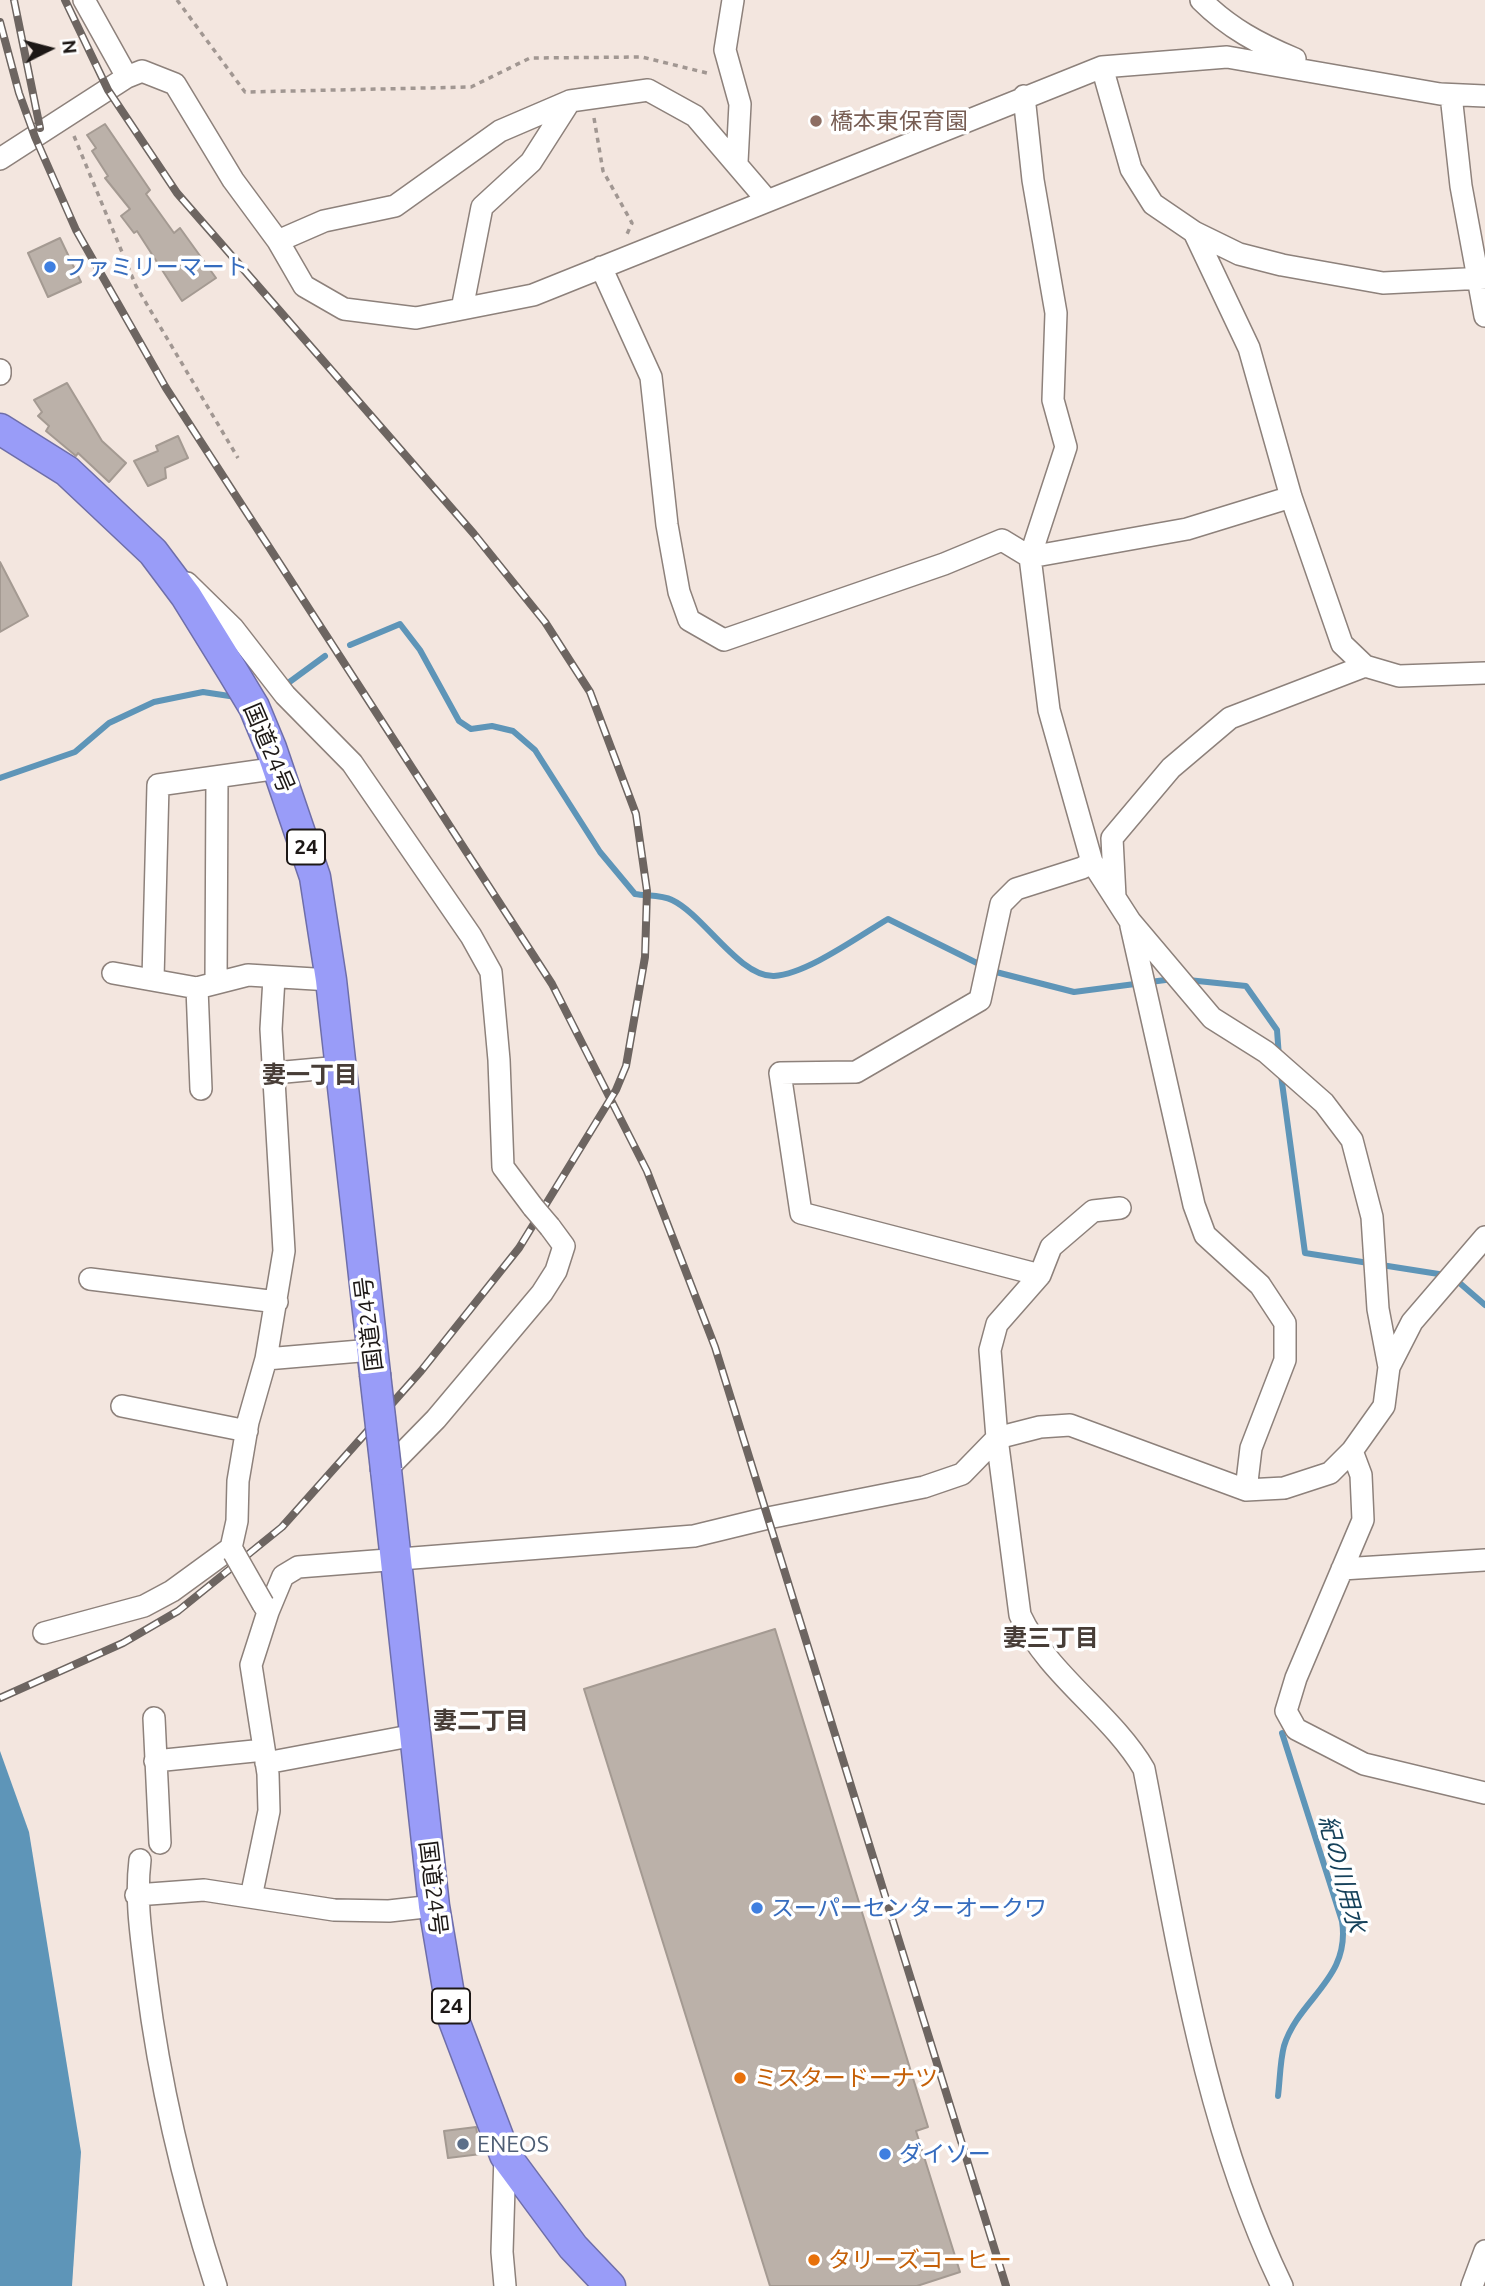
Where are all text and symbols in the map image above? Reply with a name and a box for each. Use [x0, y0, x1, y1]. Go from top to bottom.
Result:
north arrow [14, 14, 84, 84]
text: N [58, 39, 82, 55]
place label: 橋本東保育園 [830, 107, 968, 135]
marker: 橋本東保育園 [808, 113, 824, 129]
place label: ファミリーマート [64, 253, 248, 281]
marker: ファミリーマート [42, 259, 58, 275]
street label: 国道24号 [238, 699, 300, 797]
road number: 24 [287, 830, 325, 864]
district label: 妻一丁目 [262, 1061, 358, 1089]
street label: 国道24号 [350, 1275, 388, 1373]
district label: 妻三丁目 [1003, 1624, 1099, 1652]
district label: 妻二丁目 [433, 1707, 529, 1735]
water label: 紀の川用水 [1313, 1812, 1371, 1936]
street label: 国道24号 [414, 1839, 452, 1937]
place label: スーパーセンターオークワ [771, 1894, 1047, 1922]
marker: スーパーセンターオークワ [749, 1900, 765, 1916]
road number: 24 [432, 1988, 470, 2024]
place label: ミスタードーナツ [754, 2064, 938, 2092]
marker: ミスタードーナツ [732, 2070, 748, 2086]
place label: ENEOS [477, 2130, 549, 2158]
marker: ENEOS [455, 2136, 471, 2152]
place label: ダイソー [899, 2140, 991, 2168]
marker: ダイソー [877, 2146, 893, 2162]
place label: タリーズコーヒー [828, 2246, 1012, 2274]
marker: タリーズコーヒー [806, 2252, 822, 2268]

